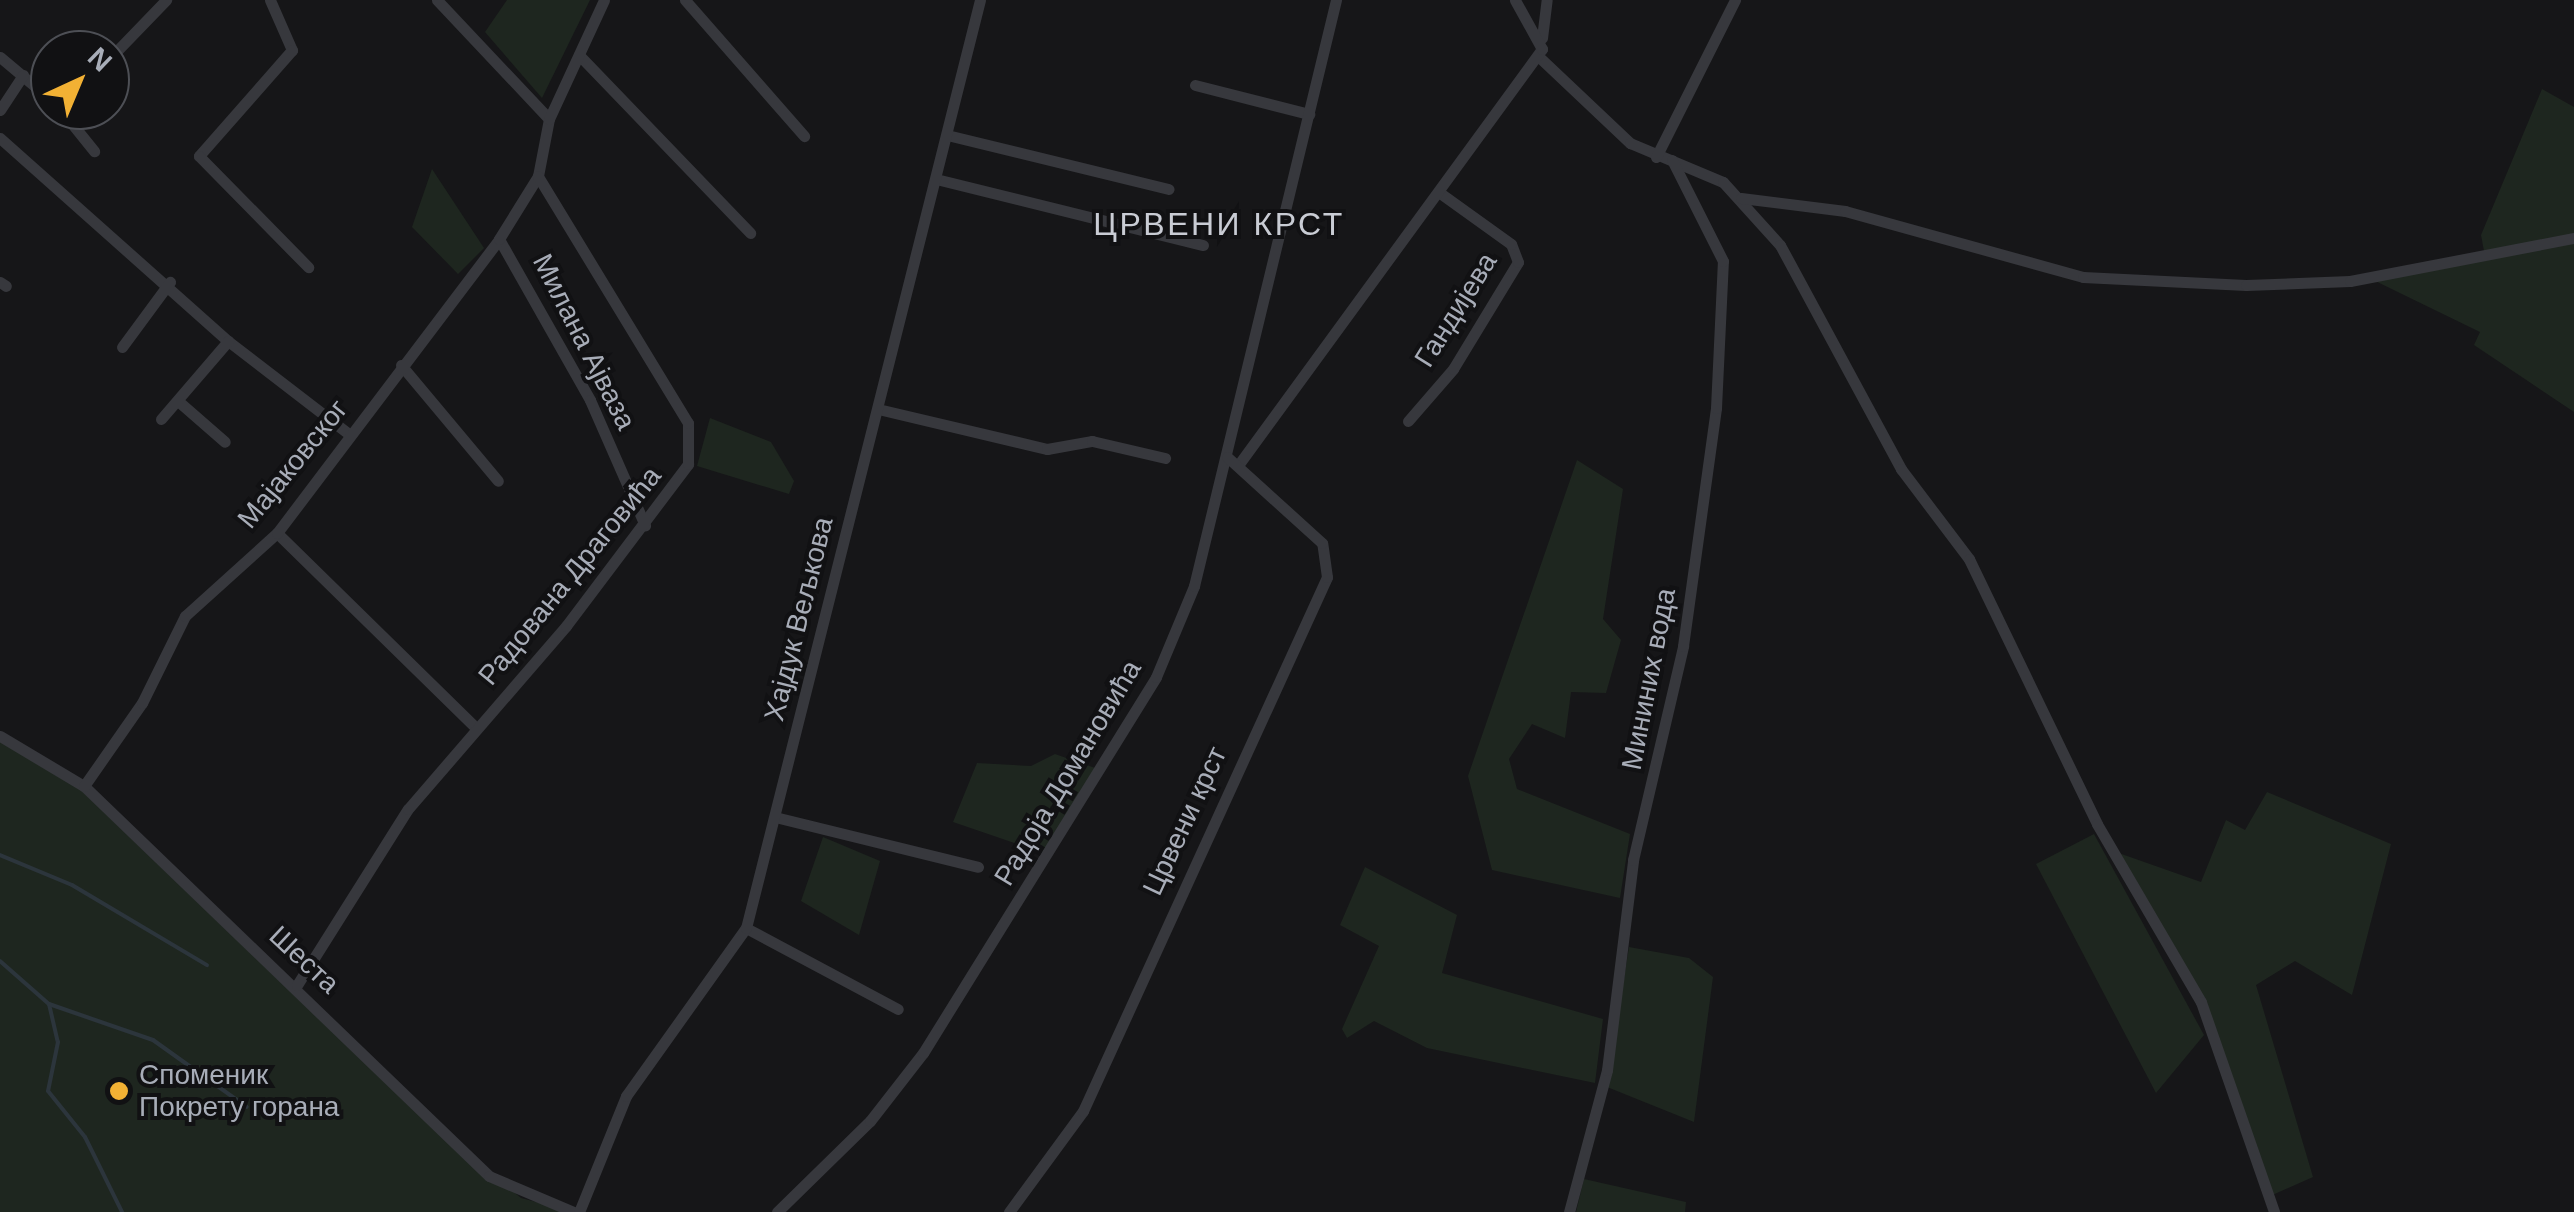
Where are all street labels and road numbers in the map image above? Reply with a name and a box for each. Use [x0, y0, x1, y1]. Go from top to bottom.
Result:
street label: Гандијева [1408, 247, 1504, 373]
street label: Милана Ајваза [525, 248, 643, 436]
street label: Мајаковског [231, 393, 355, 535]
street label: Радована Драговића [472, 460, 668, 692]
street label: Хајдук Вељкова [757, 514, 841, 724]
street label: Мининих вода [1615, 585, 1683, 773]
street label: Радоја Домановића [987, 654, 1149, 892]
street label: Црвени крст [1136, 741, 1234, 901]
street label: Шеста [262, 919, 346, 1001]

